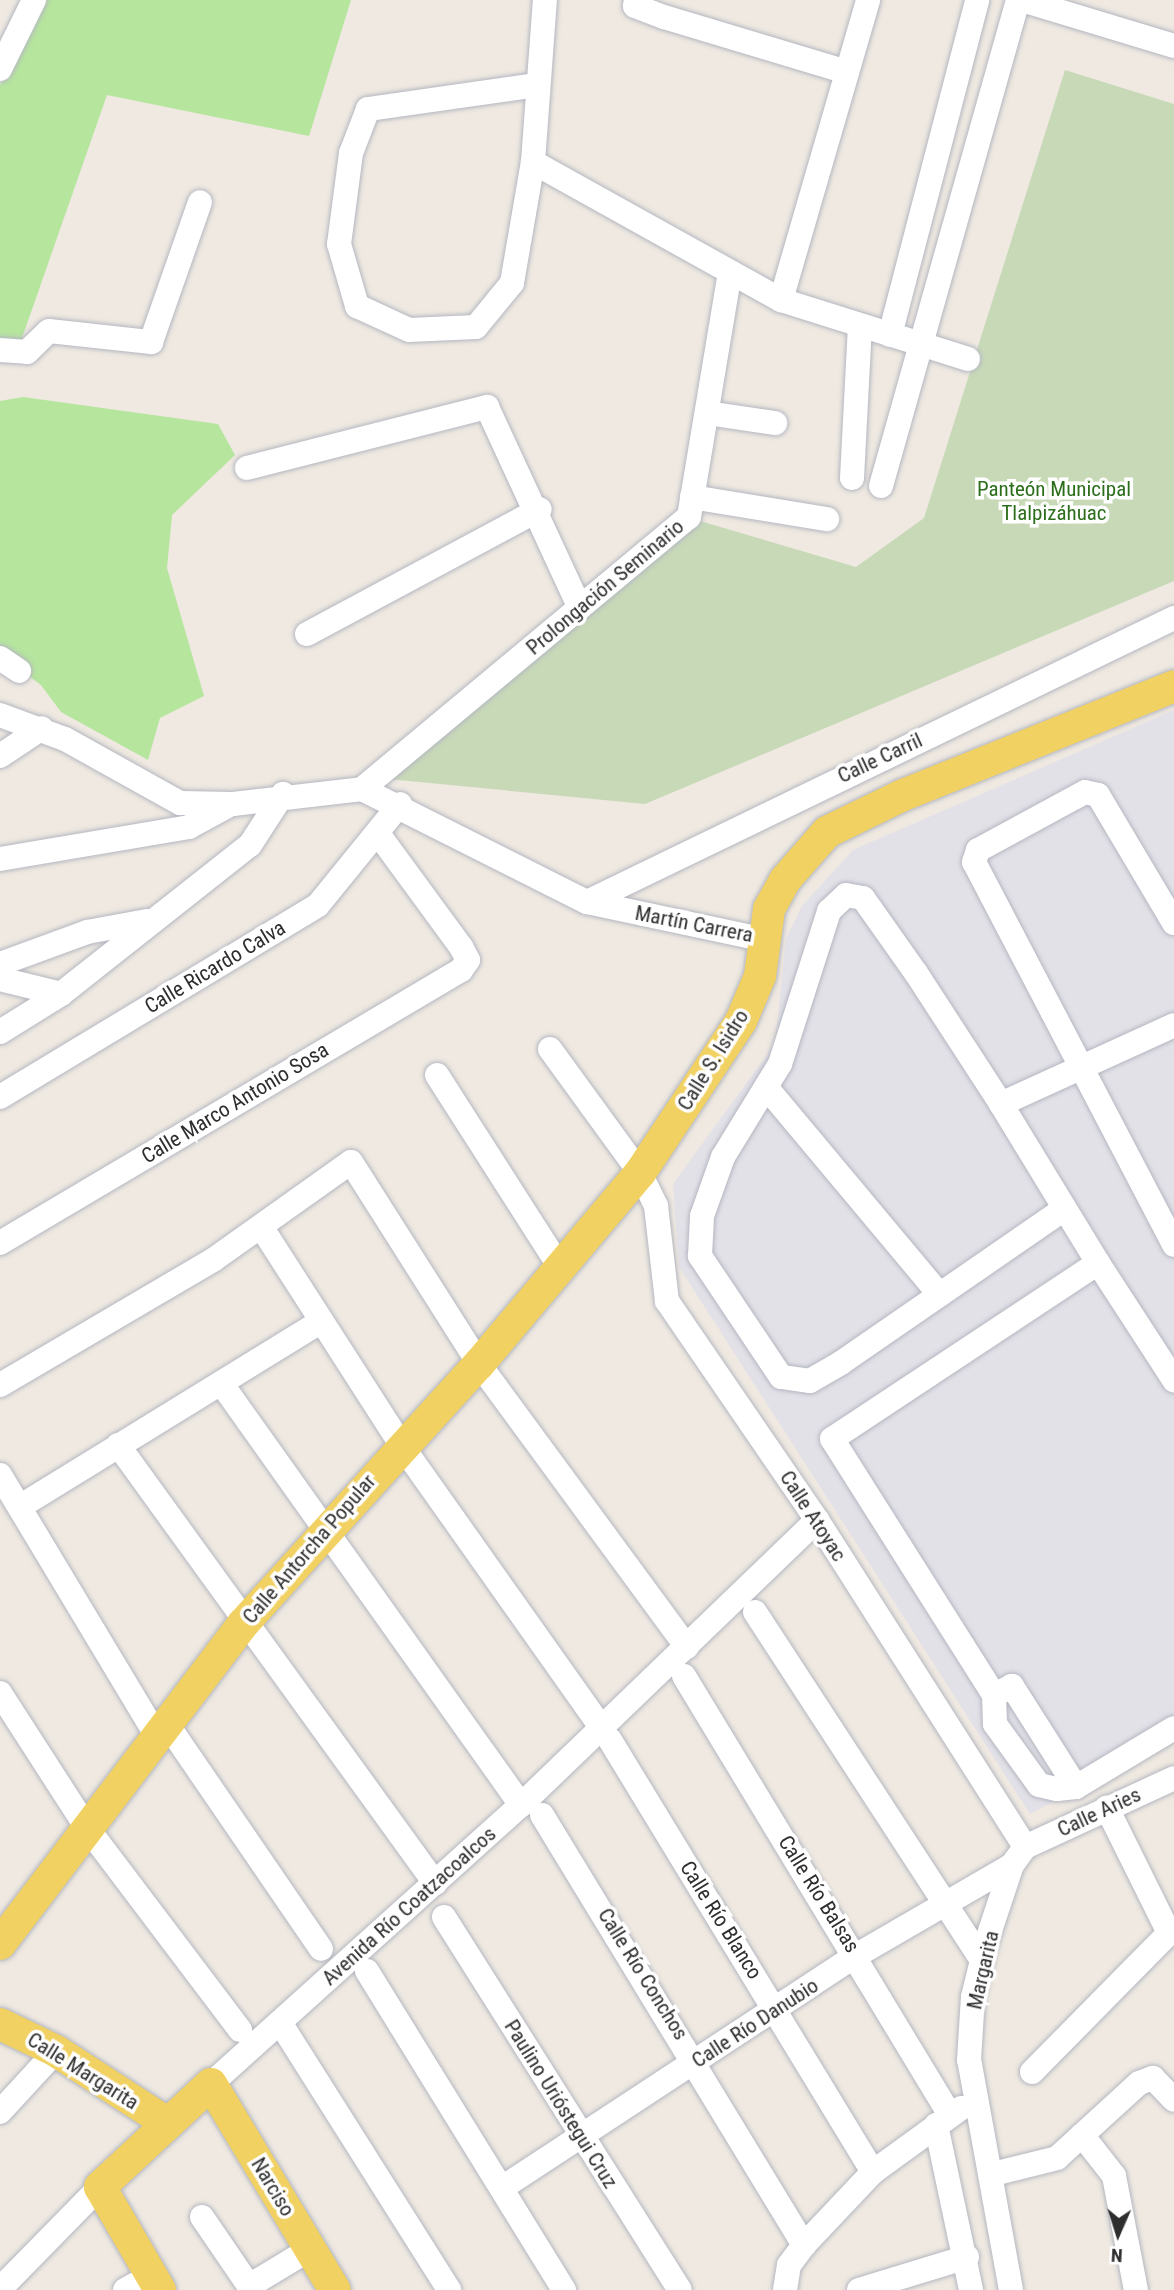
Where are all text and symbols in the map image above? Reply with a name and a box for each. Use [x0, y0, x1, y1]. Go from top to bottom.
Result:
park label: Panteón Municipal Tlalpizáhuac [977, 476, 1131, 526]
street label: Prolongación Seminario [521, 514, 689, 660]
street label: Calle Carril [834, 727, 926, 789]
street label: Martín Carrera [633, 900, 755, 948]
street label: Calle Ricardo Calva [140, 915, 290, 1019]
street label: Calle S. Isidro [672, 1005, 754, 1115]
street label: Calle Marco Antonio Sosa [137, 1037, 333, 1169]
street label: Calle Atoyac [774, 1466, 852, 1566]
street label: Calle Antorcha Popular [237, 1469, 381, 1629]
street label: Calle Aries [1053, 1782, 1145, 1842]
street label: Avenida Río Coatzacoalcos [317, 1821, 501, 1991]
street label: Calle Río Balsas [773, 1831, 865, 1957]
street label: Calle Río Blanco [675, 1856, 767, 1984]
street label: Calle Río Conchos [592, 1904, 694, 2044]
street label: Margarita [962, 1928, 1004, 2012]
street label: Calle Río Danubio [687, 1973, 823, 2073]
street label: Paulino Urióstegui Cruz [499, 2015, 623, 2193]
street label: Calle Margarita [23, 2027, 143, 2115]
street label: Narciso [246, 2153, 300, 2221]
north arrow [1083, 2199, 1153, 2269]
text: N [1110, 2244, 1123, 2267]

